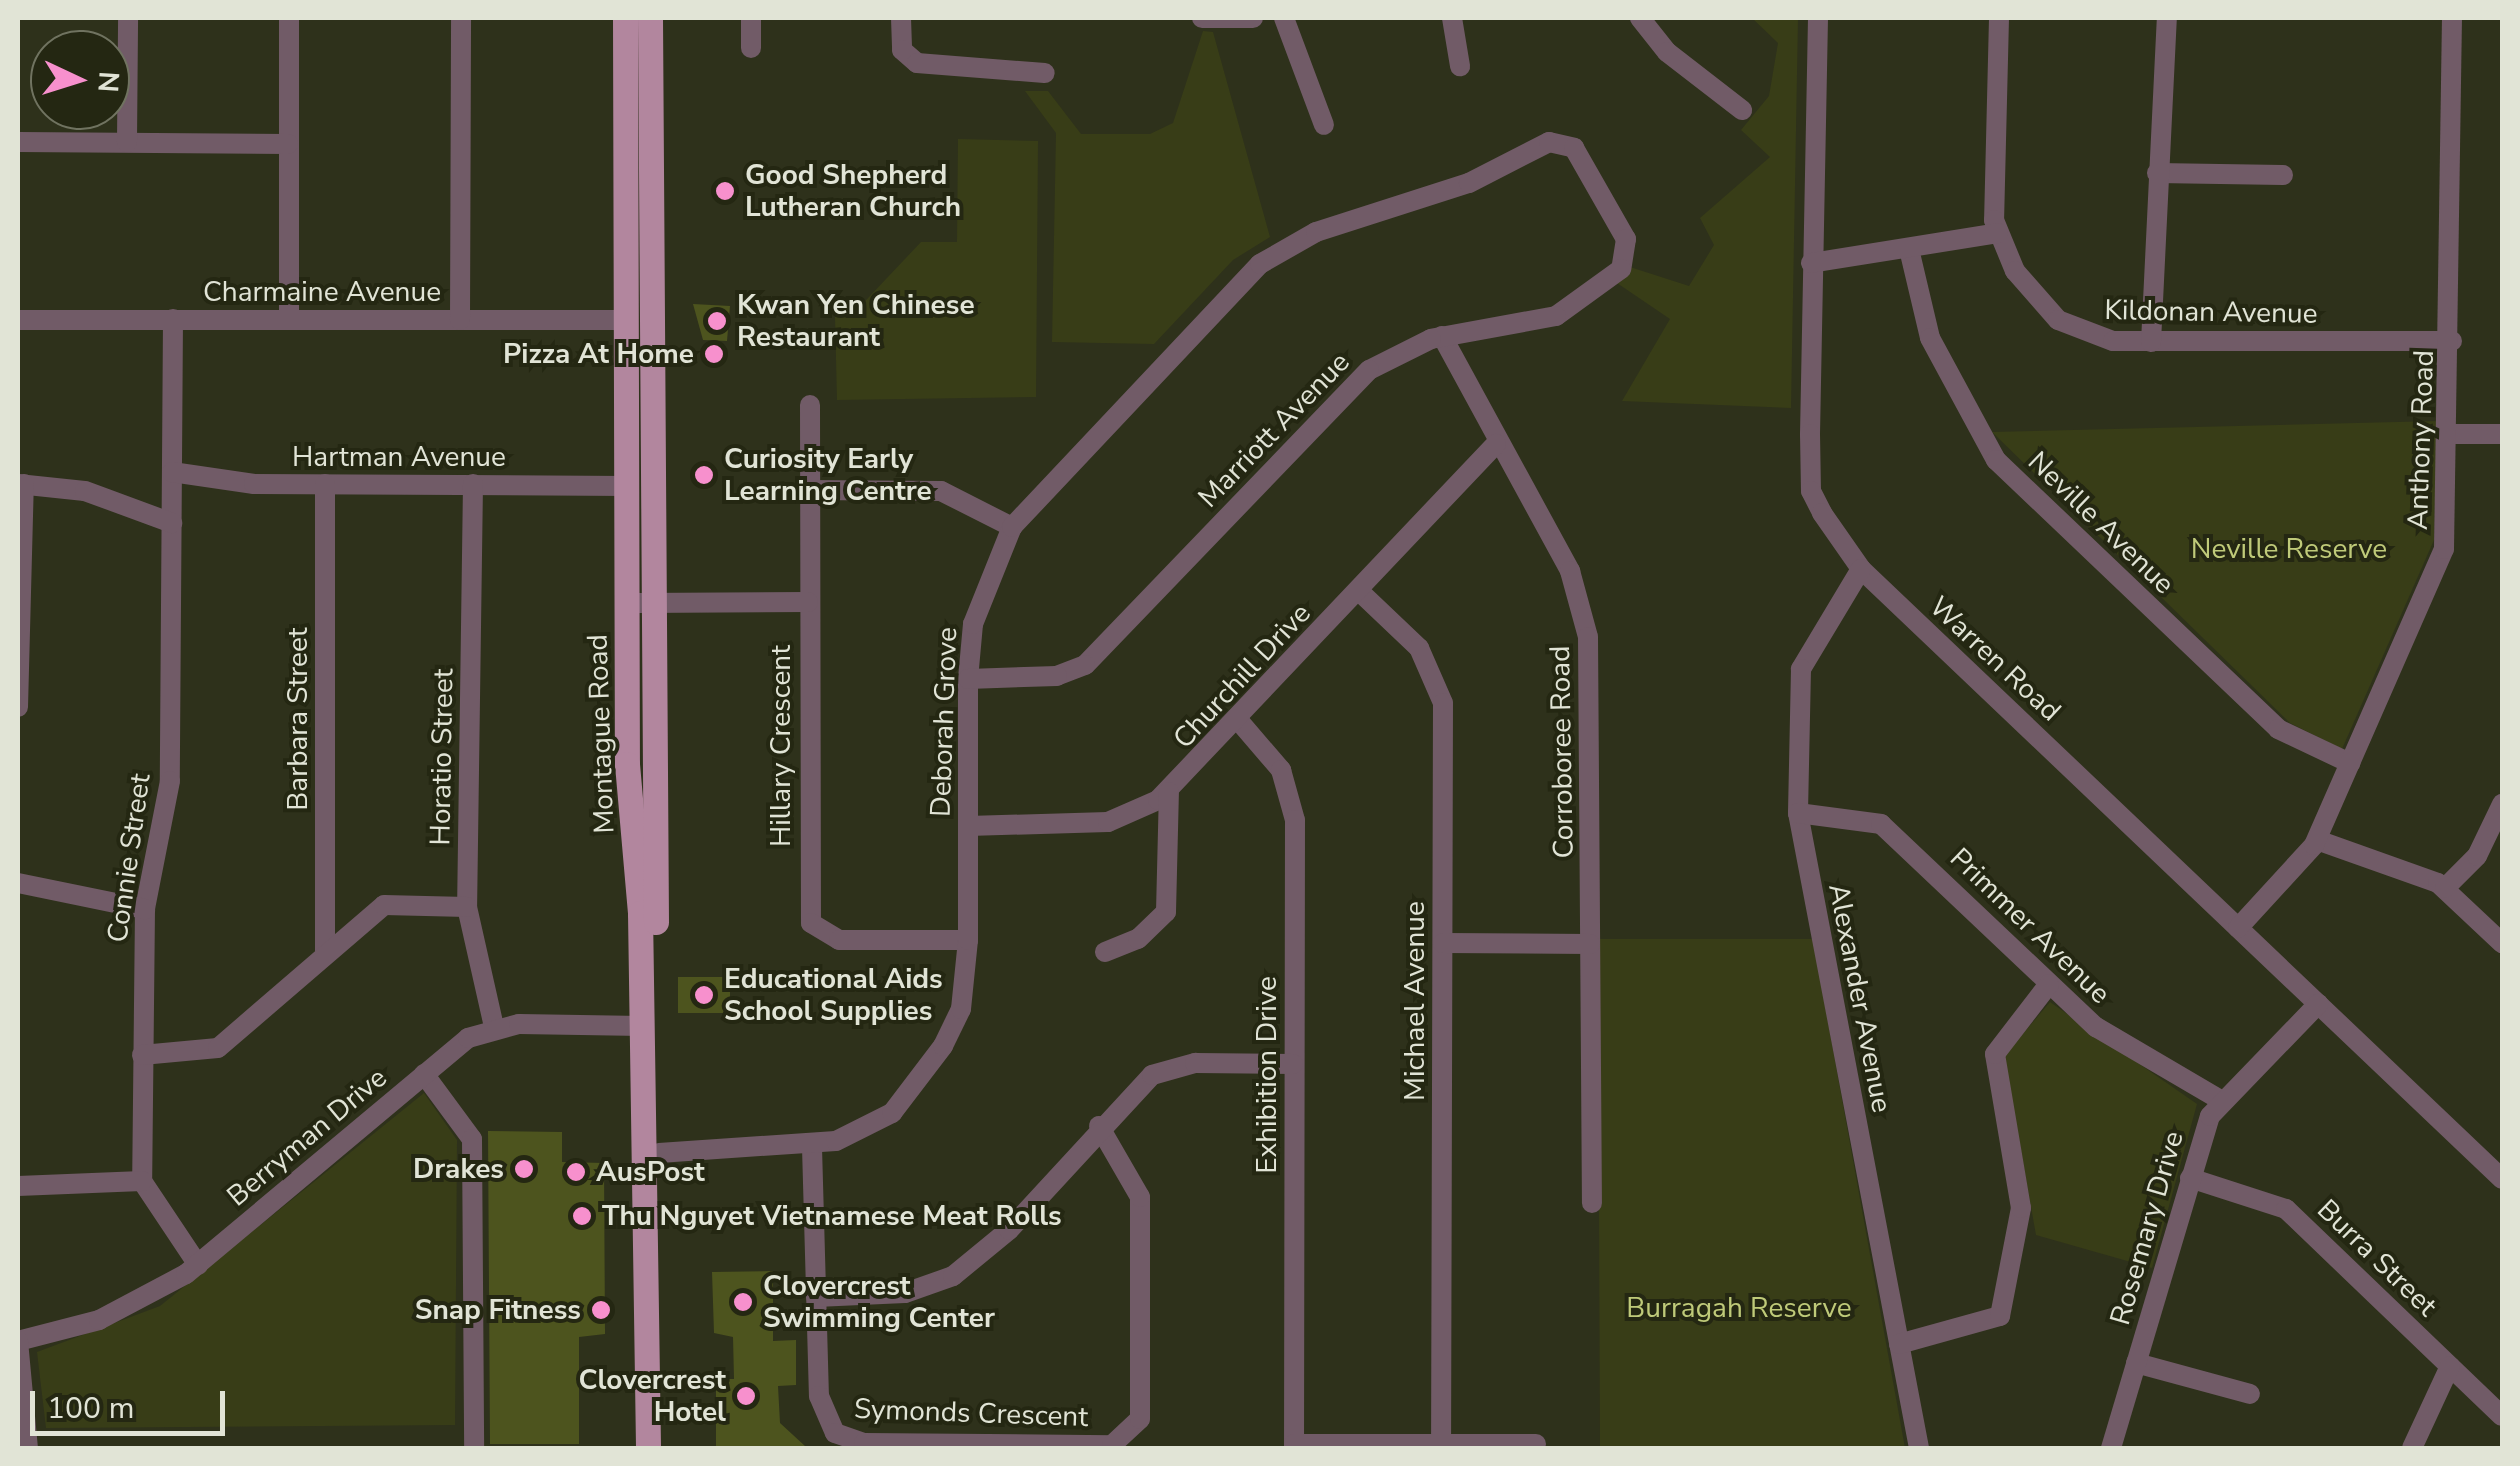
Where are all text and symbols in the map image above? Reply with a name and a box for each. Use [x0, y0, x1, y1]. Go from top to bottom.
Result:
north arrow [30, 30, 130, 130]
text: N [88, 70, 128, 94]
place label: Good Shepherd Lutheran Church [745, 158, 961, 224]
marker: Good Shepherd Lutheran Church [714, 180, 736, 202]
street label: Charmaine Avenue [203, 275, 441, 309]
place label: Kwan Yen Chinese Restaurant [737, 288, 975, 354]
street label: Kildonan Avenue [2104, 293, 2318, 331]
marker: Kwan Yen Chinese Restaurant [706, 310, 728, 332]
place label: Pizza At Home [503, 337, 694, 371]
marker: Pizza At Home [703, 343, 725, 365]
street label: Marriott Avenue [1192, 346, 1356, 514]
street label: Anthony Road [2401, 349, 2441, 531]
street label: Hartman Avenue [292, 440, 506, 474]
place label: Curiosity Early Learning Centre [724, 442, 932, 508]
street label: Neville Avenue [2021, 445, 2181, 601]
marker: Curiosity Early Learning Centre [693, 464, 715, 486]
park label: Neville Reserve [2191, 532, 2387, 566]
street label: Warren Road [1922, 590, 2068, 728]
street label: Churchill Drive [1166, 597, 1318, 755]
street label: Deborah Grove [924, 626, 964, 818]
street label: Barbara Street [281, 627, 315, 811]
street label: Montague Road [581, 634, 621, 834]
street label: Hillary Crescent [764, 645, 798, 847]
street label: Corroboree Road [1543, 645, 1581, 859]
street label: Horatio Street [424, 668, 460, 846]
street label: Connie Street [101, 771, 157, 945]
street label: Primmer Avenue [1943, 841, 2117, 1011]
street label: Alexander Avenue [1821, 881, 1899, 1115]
street label: Michael Avenue [1398, 901, 1432, 1101]
place label: Educational Aids School Supplies [724, 962, 943, 1028]
street label: Exhibition Drive [1250, 976, 1284, 1174]
marker: Educational Aids School Supplies [693, 984, 715, 1006]
street label: Berryman Drive [221, 1061, 393, 1213]
street label: Rosemary Drive [2103, 1127, 2191, 1329]
place label: Drakes [413, 1152, 504, 1186]
place label: AusPost [596, 1155, 705, 1189]
marker: Drakes [513, 1158, 535, 1180]
marker: AusPost [565, 1161, 587, 1183]
street label: Burra Street [2310, 1193, 2444, 1323]
place label: Thu Nguyet Vietnamese Meat Rolls [602, 1199, 1062, 1233]
marker: Thu Nguyet Vietnamese Meat Rolls [571, 1205, 593, 1227]
place label: Clovercrest Swimming Center [763, 1269, 995, 1335]
marker: Clovercrest Swimming Center [732, 1291, 754, 1313]
park label: Burragah Reserve [1626, 1291, 1852, 1325]
place label: Snap Fitness [415, 1293, 581, 1327]
marker: Snap Fitness [590, 1299, 612, 1321]
place label: Clovercrest Hotel [579, 1363, 726, 1429]
scale bar [35, 1371, 230, 1433]
marker: Clovercrest Hotel [735, 1385, 757, 1407]
text: 100 m [47, 1388, 134, 1429]
street label: Symonds Crescent [853, 1392, 1089, 1434]

